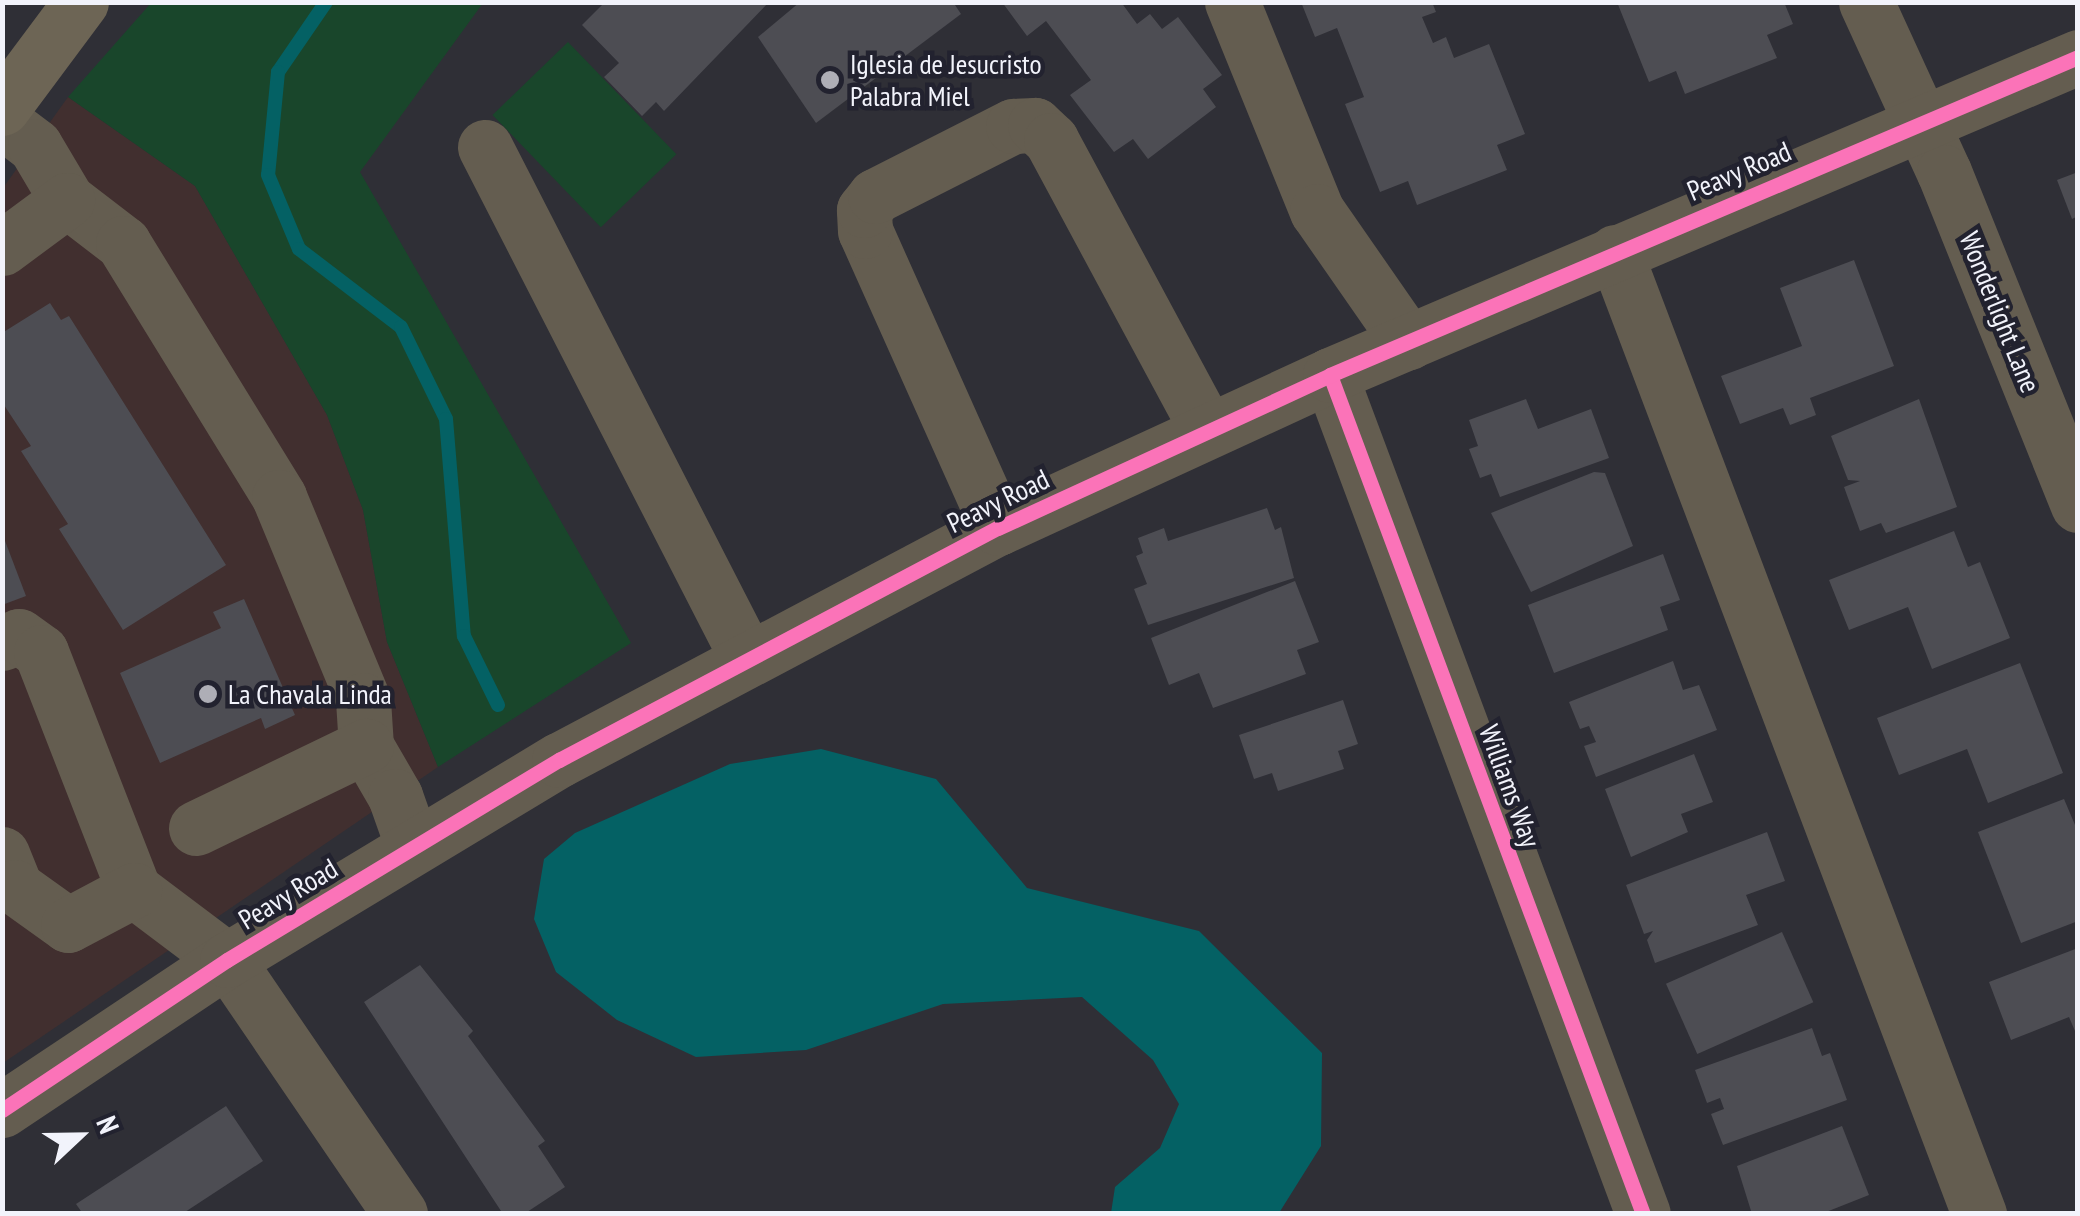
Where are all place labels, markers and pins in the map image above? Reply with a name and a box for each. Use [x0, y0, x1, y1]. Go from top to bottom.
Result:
place label: Iglesia de Jesucristo Palabra Miel [850, 47, 1042, 113]
marker: Iglesia de Jesucristo Palabra Miel [819, 69, 841, 91]
place label: La Chavala Linda [228, 677, 392, 711]
marker: La Chavala Linda [197, 683, 219, 705]

